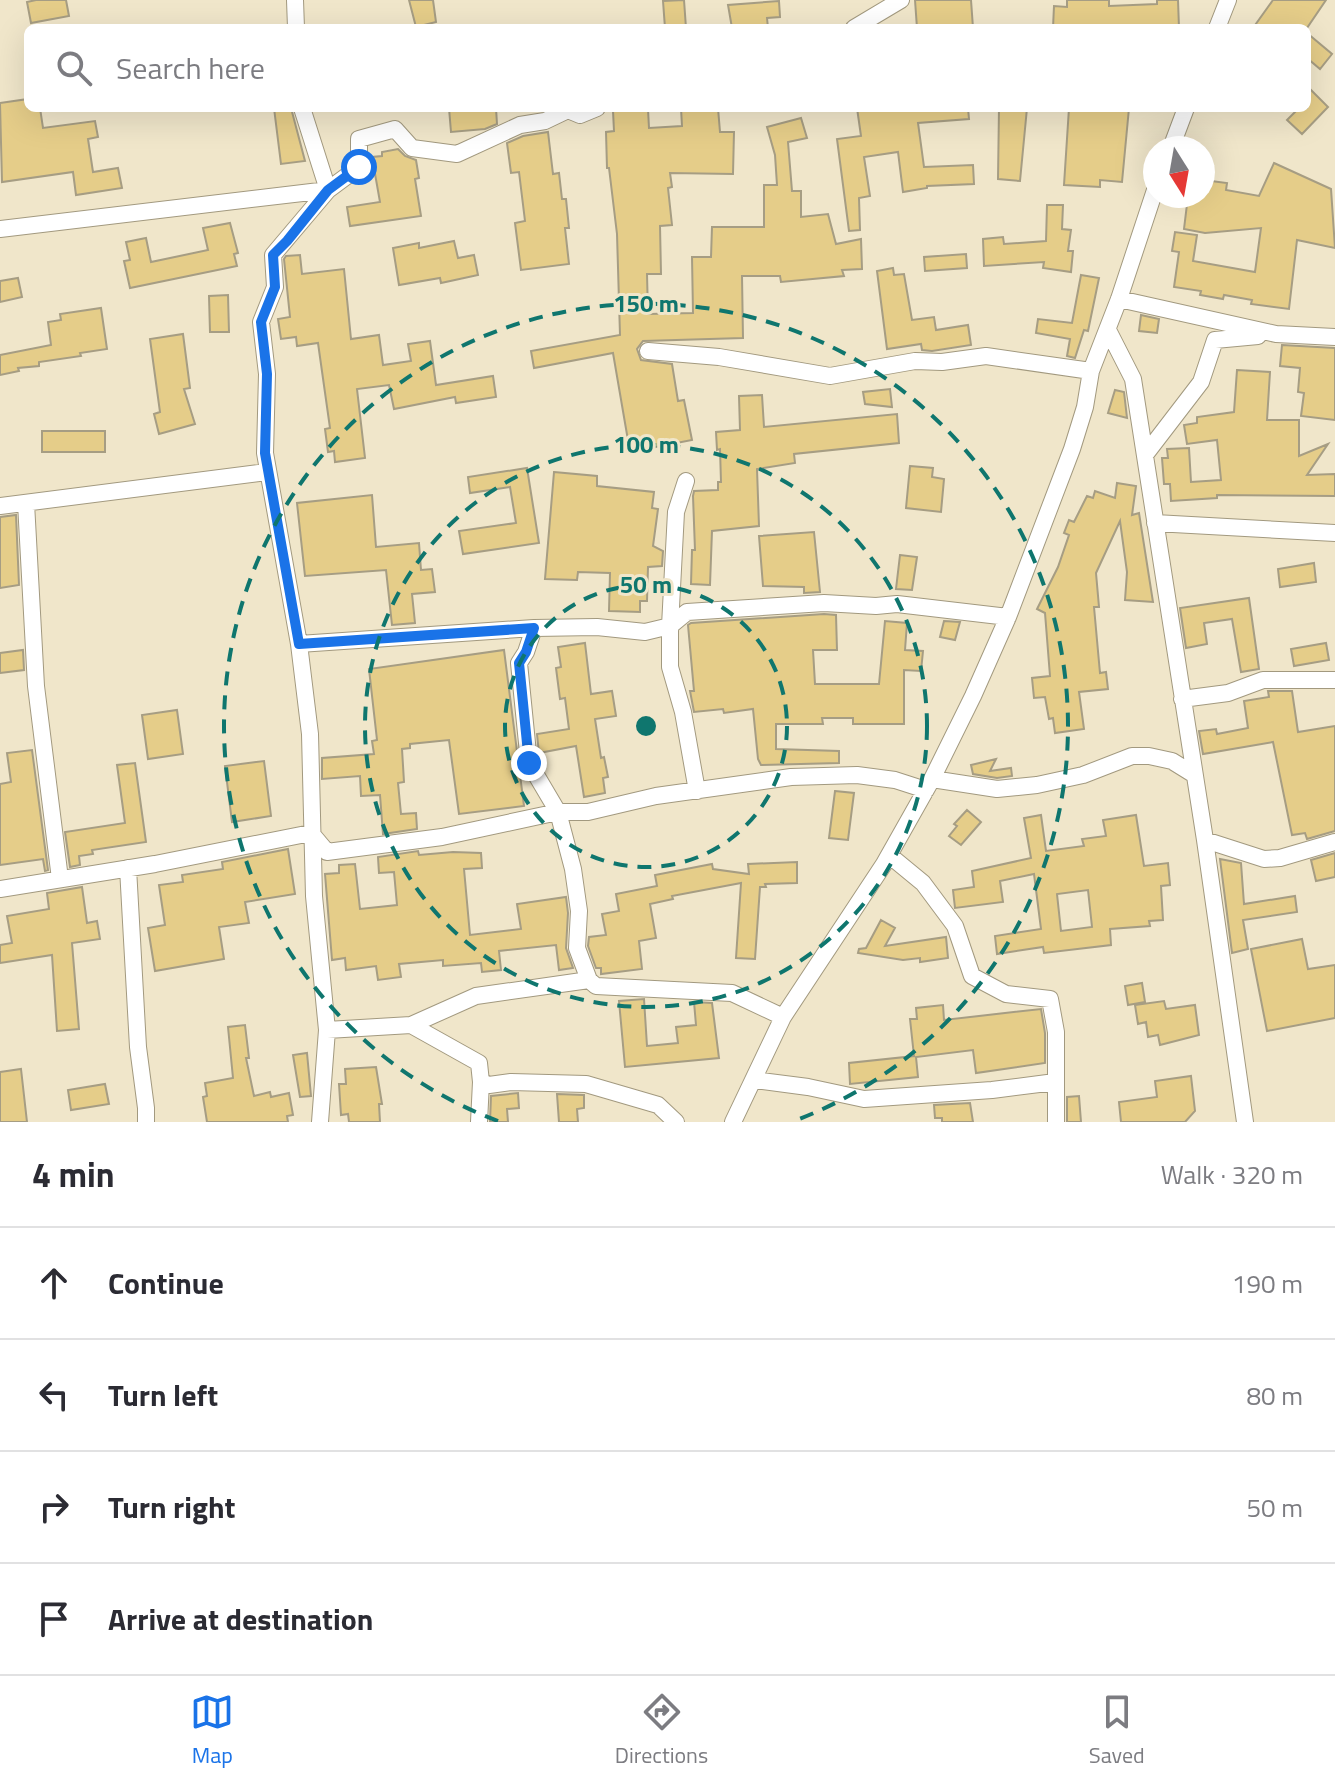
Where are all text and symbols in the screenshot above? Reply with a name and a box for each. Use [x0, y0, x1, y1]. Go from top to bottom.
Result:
search box [24, 24, 1311, 112]
text: Search here [116, 45, 265, 91]
icon: search [52, 46, 96, 90]
north arrow [1143, 136, 1215, 208]
route start [341, 149, 377, 185]
text: 150 m [613, 285, 679, 321]
text: 100 m [613, 426, 679, 462]
text: 50 m [620, 566, 672, 602]
centre of rings [632, 712, 660, 740]
route end [511, 745, 547, 781]
text: 4 min [32, 1148, 115, 1200]
text: Walk · 320 m [1161, 1155, 1303, 1194]
text: Continue [108, 1260, 224, 1306]
icon: ahead [32, 1261, 76, 1305]
text: 190 m [1232, 1264, 1303, 1303]
text: Turn left [108, 1372, 218, 1418]
icon: left [32, 1373, 76, 1417]
text: 80 m [1246, 1376, 1303, 1415]
text: Turn right [108, 1484, 236, 1530]
icon: right [32, 1485, 76, 1529]
text: 50 m [1246, 1488, 1303, 1527]
text: Arrive at destination [108, 1596, 373, 1642]
icon: arrive [32, 1597, 76, 1641]
tab: Map [190, 1690, 234, 1772]
tab: Directions [615, 1690, 708, 1772]
tab: Saved [1089, 1690, 1145, 1772]

